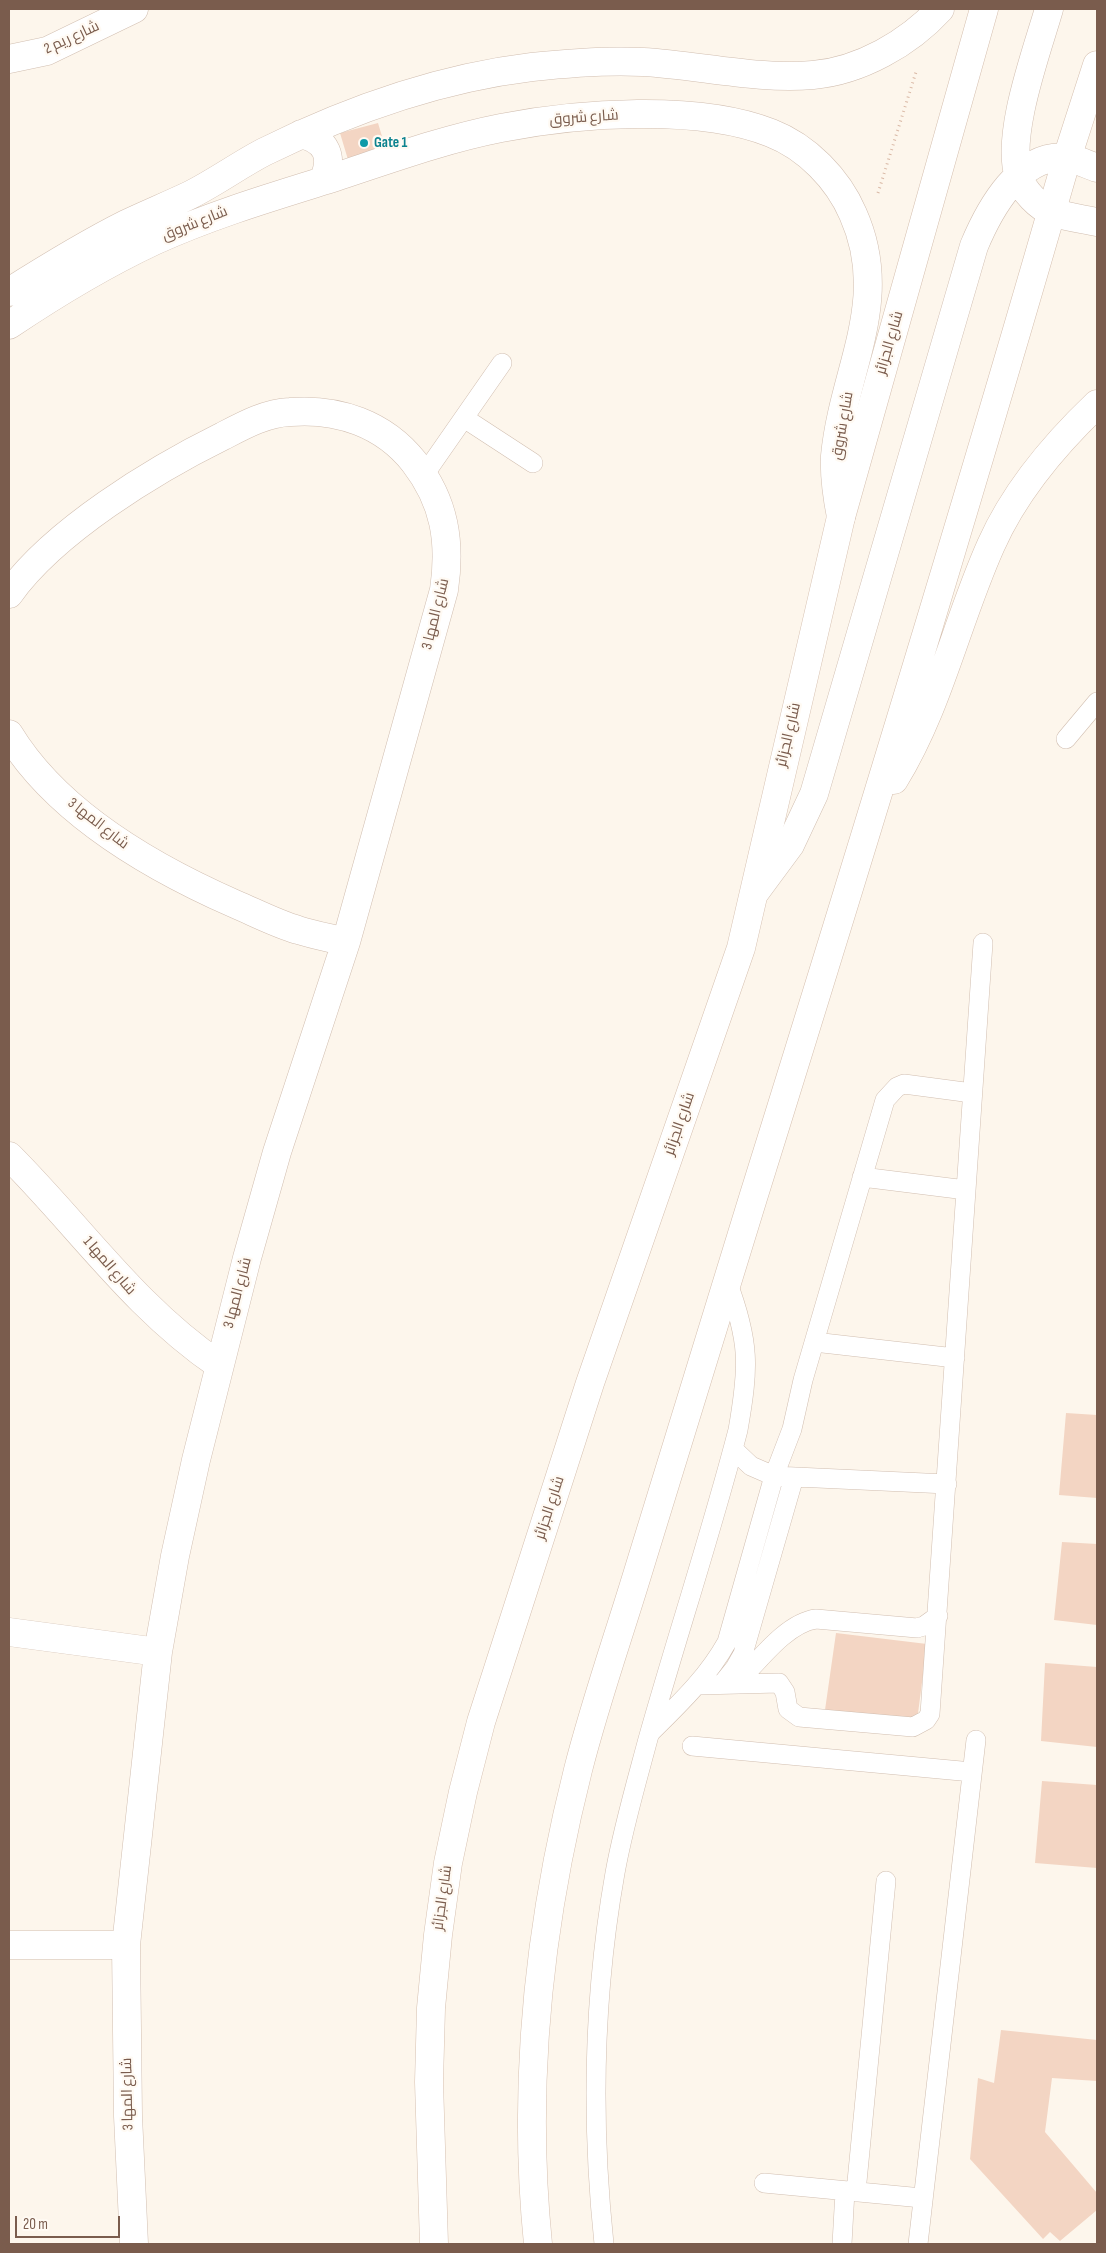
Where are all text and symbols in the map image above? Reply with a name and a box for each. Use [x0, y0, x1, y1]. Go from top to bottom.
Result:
street label: شارع ريم 2 [41, 17, 103, 59]
street label: شارع شروق [549, 107, 619, 129]
place label: Gate 1 [374, 134, 407, 152]
marker: Gate 1 [358, 137, 370, 149]
street label: شارع شروق [160, 203, 230, 245]
street label: شارع الجزائر [872, 309, 908, 377]
street label: شارع شروق [828, 390, 858, 462]
street label: شارع المها 3 [418, 577, 454, 651]
street label: شارع الجزائر [773, 701, 805, 769]
street label: شارع المها 3 [64, 795, 132, 853]
street label: شارع الجزائر [661, 1090, 699, 1158]
street label: شارع المها 1 [79, 1233, 139, 1299]
street label: شارع المها 3 [220, 1256, 256, 1330]
street label: شارع الجزائر [531, 1474, 569, 1542]
street label: شارع الجزائر [430, 1864, 456, 1932]
street label: شارع المها 3 [118, 2057, 138, 2131]
scale bar [18, 2206, 122, 2238]
text: 20 m [23, 2215, 48, 2234]

